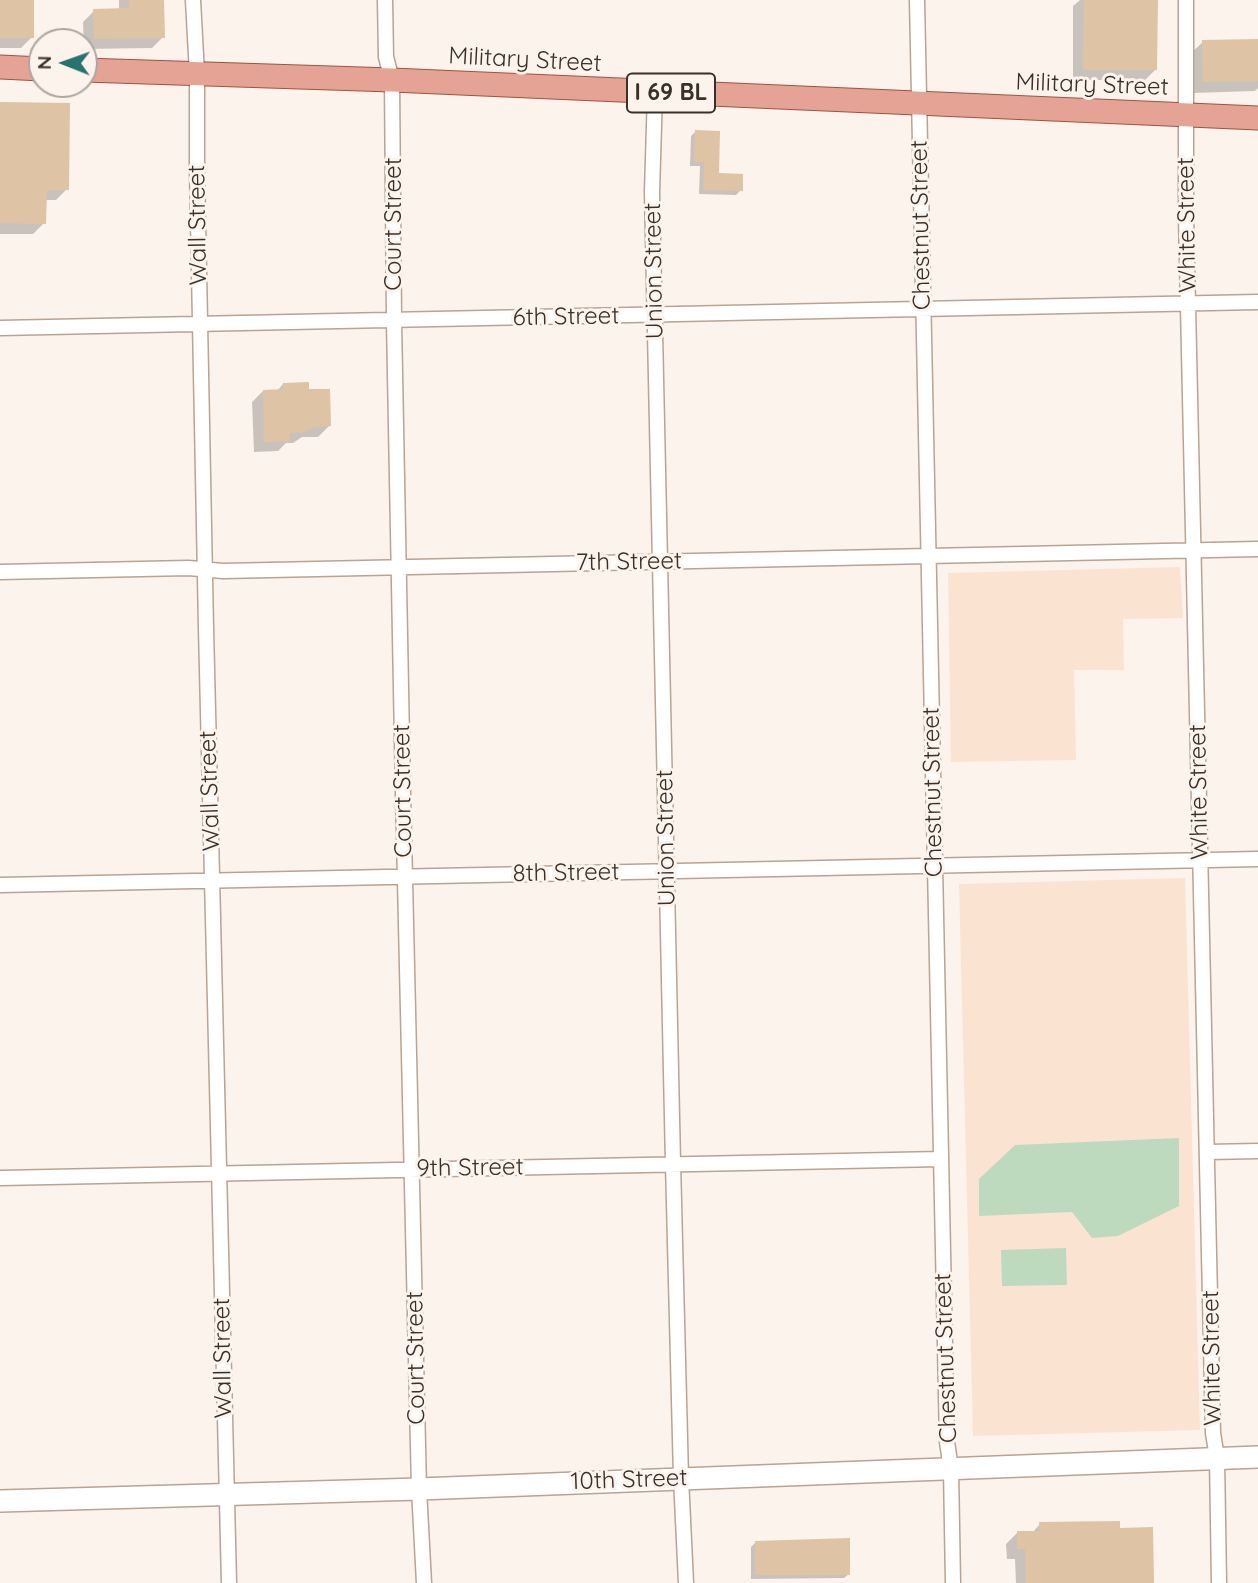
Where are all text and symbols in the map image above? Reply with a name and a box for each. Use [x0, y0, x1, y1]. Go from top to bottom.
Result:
north arrow [28, 28, 98, 98]
street label: Military Street [448, 42, 602, 78]
text: N [32, 55, 56, 70]
street label: Military Street [1015, 68, 1169, 102]
road number: I 69 BL [627, 74, 715, 113]
street label: Chestnut Street [905, 140, 937, 310]
street label: Court Street [380, 157, 408, 291]
street label: White Street [1171, 157, 1203, 293]
street label: Wall Street [183, 164, 213, 286]
street label: Union Street [638, 202, 670, 340]
street label: 6th Street [512, 302, 620, 332]
street label: 7th Street [576, 547, 682, 577]
street label: Chestnut Street [917, 707, 949, 877]
street label: Court Street [387, 724, 419, 858]
street label: White Street [1183, 724, 1215, 860]
street label: Wall Street [194, 730, 226, 852]
street label: Union Street [650, 769, 682, 907]
street label: 8th Street [512, 858, 620, 888]
street label: 9th Street [416, 1153, 524, 1183]
street label: Chestnut Street [929, 1273, 963, 1443]
street label: White Street [1196, 1290, 1228, 1426]
street label: Court Street [400, 1291, 432, 1425]
street label: Wall Street [208, 1297, 238, 1419]
street label: 10th Street [570, 1464, 688, 1496]

